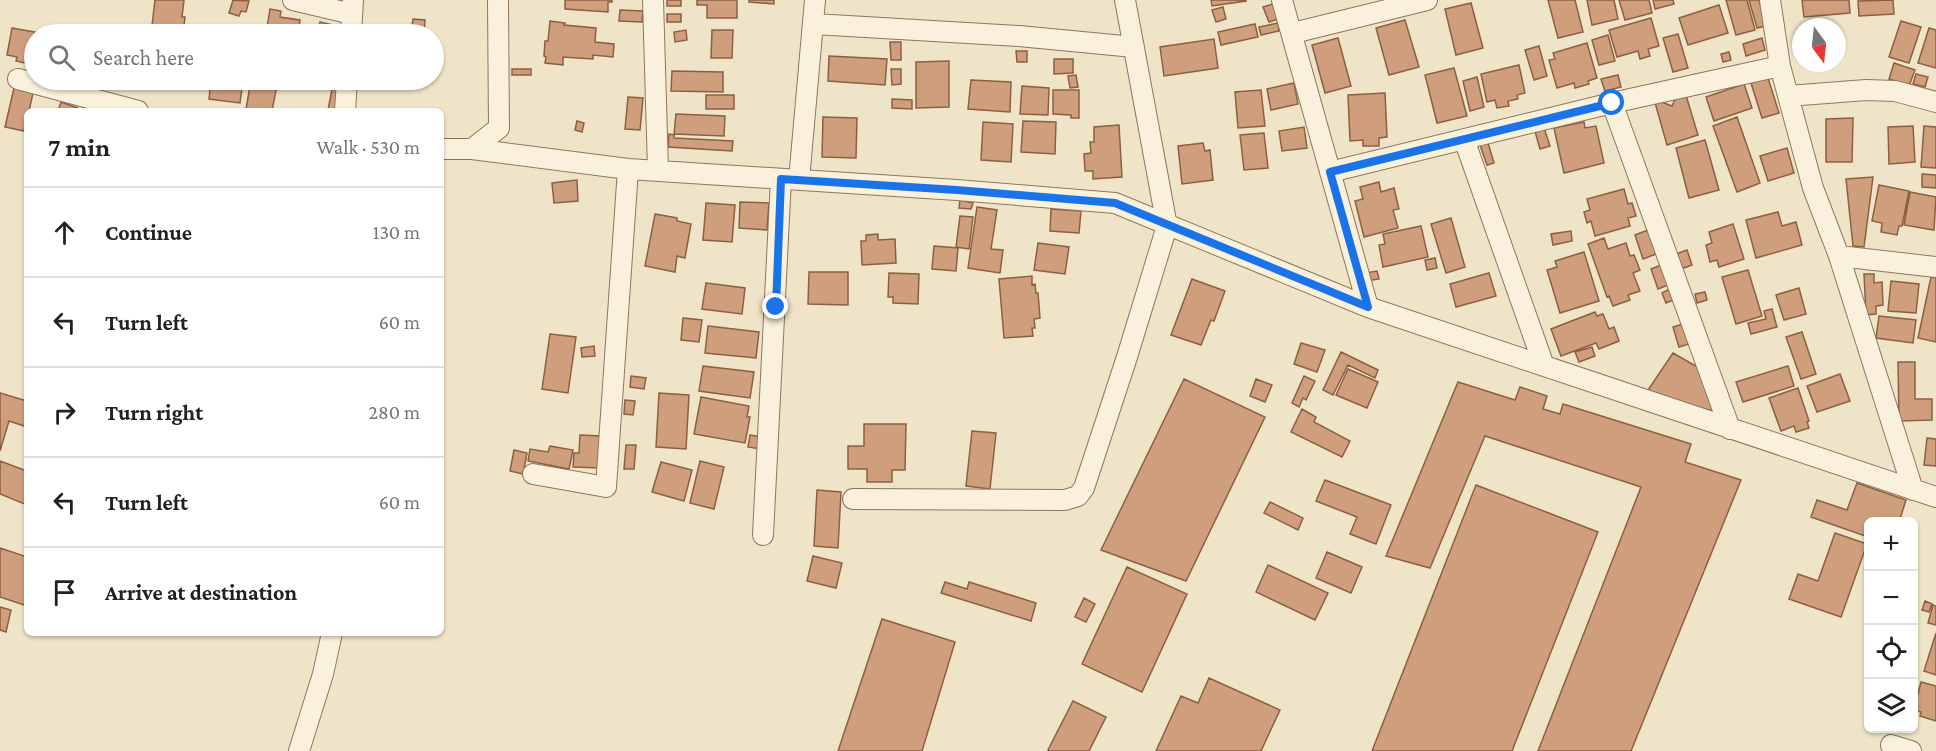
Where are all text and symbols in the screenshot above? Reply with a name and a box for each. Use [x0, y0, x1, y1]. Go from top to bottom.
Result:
north arrow [1792, 18, 1846, 72]
search box [24, 24, 444, 90]
icon: search [45, 41, 78, 74]
text: Search here [93, 45, 194, 70]
route start [1598, 89, 1624, 115]
text: 7 min [48, 133, 110, 162]
text: Walk · 530 m [316, 136, 420, 158]
icon: ahead [48, 216, 81, 249]
text: Continue [105, 220, 192, 245]
text: 130 m [373, 221, 420, 243]
route end [762, 293, 788, 319]
icon: left [48, 306, 81, 339]
text: Turn left [105, 310, 188, 335]
text: 60 m [379, 311, 420, 333]
icon: right [48, 396, 81, 429]
text: Turn right [105, 400, 203, 425]
text: 280 m [369, 401, 420, 423]
icon: left [48, 486, 81, 519]
text: Turn left [105, 490, 188, 515]
text: 60 m [379, 491, 420, 513]
map controls [1864, 517, 1918, 733]
button: + [1864, 517, 1918, 571]
button: − [1864, 571, 1918, 625]
icon: arrive [48, 576, 81, 609]
text: Arrive at destination [105, 580, 297, 605]
button: locate [1864, 625, 1918, 679]
button: layers [1864, 679, 1918, 733]

